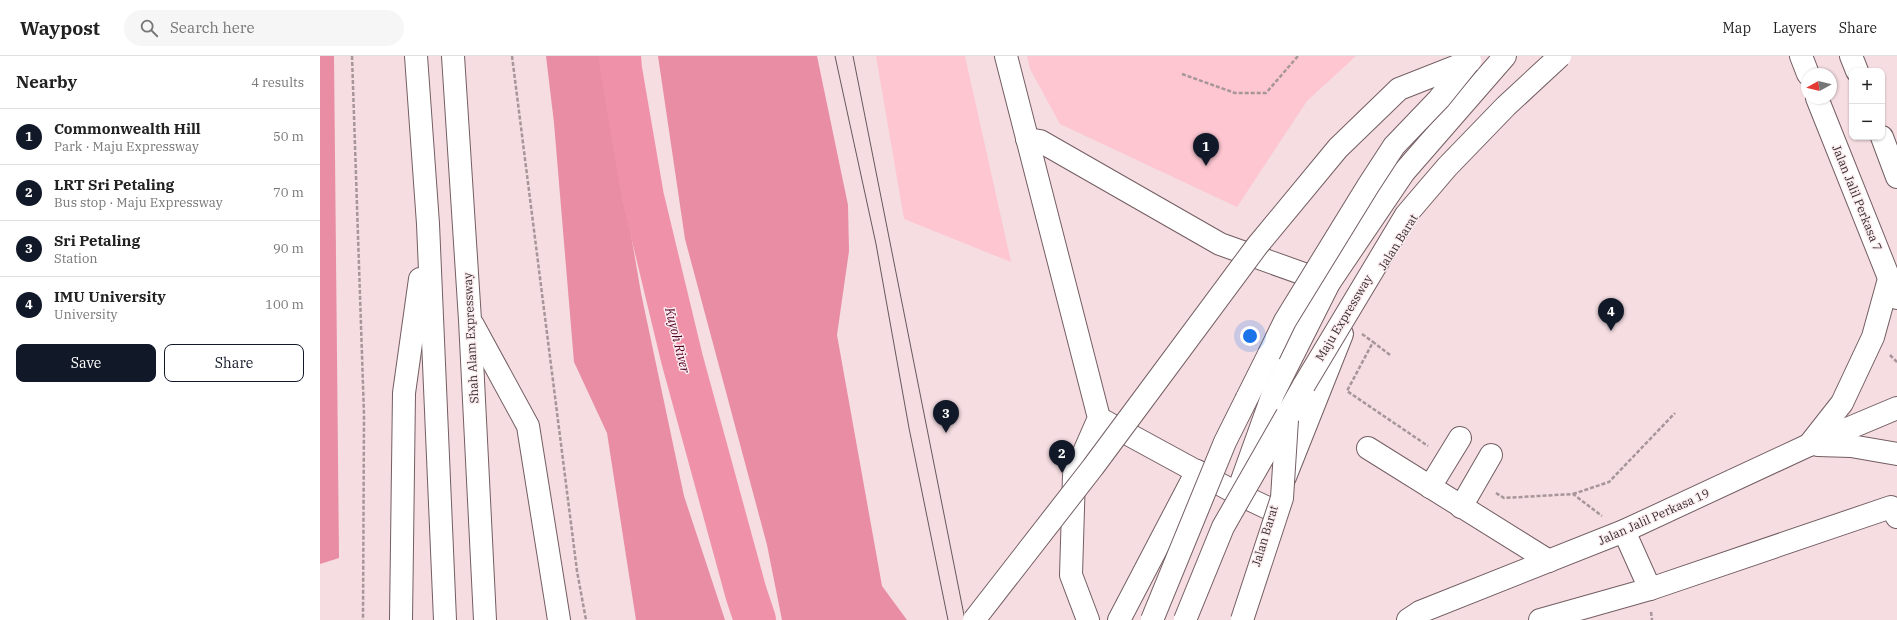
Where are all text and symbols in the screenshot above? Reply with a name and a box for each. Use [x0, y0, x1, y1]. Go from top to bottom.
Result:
search box [124, 10, 404, 46]
text: Waypost [20, 16, 100, 40]
icon: search [138, 17, 160, 39]
text: Search here [170, 18, 254, 37]
text: Map [1723, 19, 1751, 37]
text: Layers [1773, 19, 1817, 37]
text: Share [1839, 19, 1877, 37]
north arrow [1801, 68, 1837, 104]
map controls [1849, 68, 1885, 140]
button: + [1849, 68, 1885, 104]
text: Nearby [16, 71, 77, 93]
text: 4 results [251, 74, 304, 91]
button: − [1849, 104, 1885, 140]
text: Commonwealth Hill [54, 119, 201, 138]
text: 1 [25, 128, 33, 145]
text: 50 m [273, 128, 304, 145]
pin: 1 [1193, 133, 1219, 166]
text: Park · Maju Expressway [54, 138, 199, 155]
street label: Jalan Jalil Perkasa 7 [1829, 142, 1886, 253]
text: LRT Sri Petaling [54, 175, 174, 194]
text: 2 [25, 184, 33, 201]
text: 70 m [273, 184, 304, 201]
text: Bus stop · Maju Expressway [54, 194, 223, 211]
street label: Jalan Barat [1374, 211, 1421, 272]
text: Sri Petaling [54, 231, 140, 250]
text: 3 [25, 240, 33, 257]
text: 90 m [273, 240, 304, 257]
text: Station [54, 250, 98, 267]
street label: Maju Expressway [1312, 271, 1376, 364]
street label: Shah Alam Expressway [460, 272, 481, 404]
text: IMU University [54, 287, 166, 306]
text: 4 [25, 296, 33, 313]
text: 100 m [265, 296, 304, 313]
pin: 4 [1598, 298, 1624, 331]
water label: Kuyoh River [661, 305, 694, 375]
text: University [54, 306, 117, 323]
your location [1240, 326, 1260, 346]
button: Save [16, 344, 156, 382]
button: Share [164, 344, 304, 382]
pin: 3 [933, 400, 959, 433]
pin: 2 [1049, 440, 1075, 473]
street label: Jalan Jalil Perkasa 19 [1596, 485, 1712, 548]
street label: Jalan Barat [1248, 503, 1281, 568]

